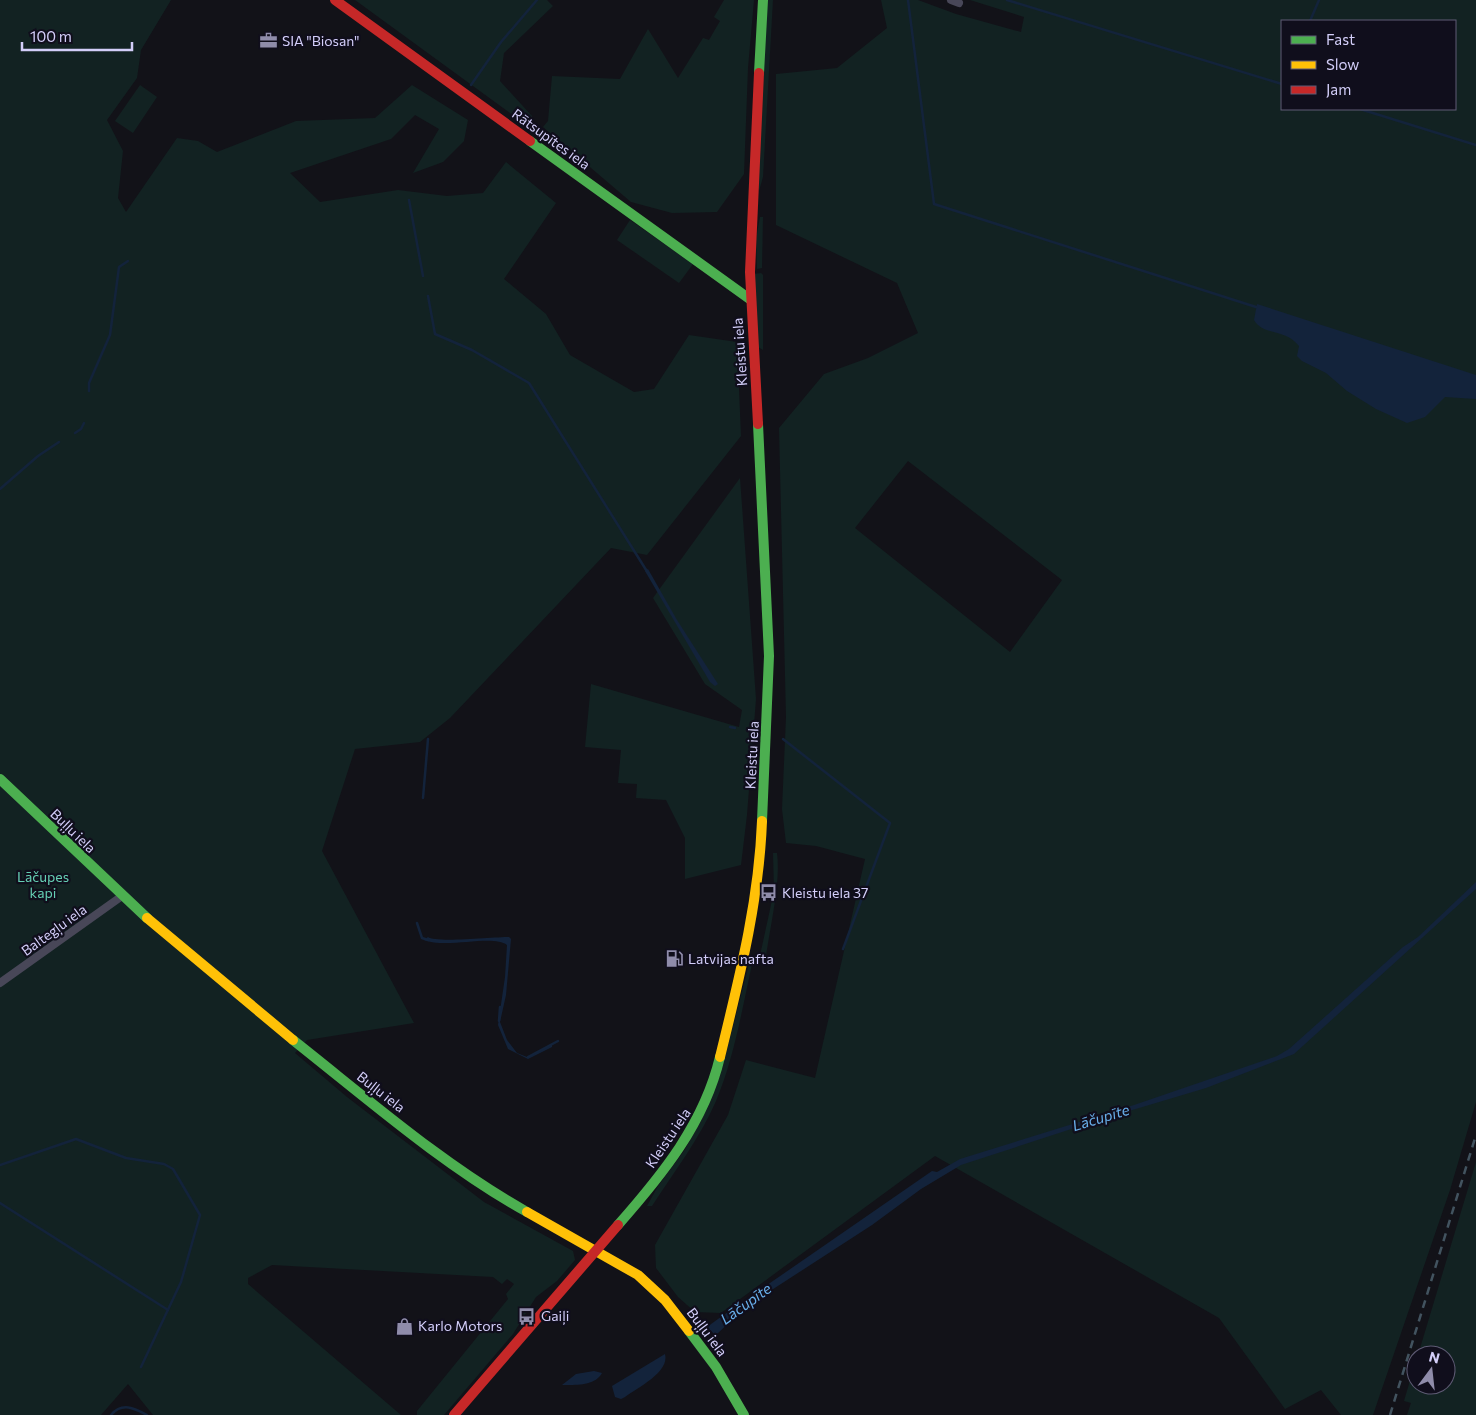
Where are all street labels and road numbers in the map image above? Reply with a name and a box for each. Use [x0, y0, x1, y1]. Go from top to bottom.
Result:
street label: Rātsupītes iela [509, 105, 594, 173]
street label: Kleistu iela [729, 317, 750, 387]
street label: Kleistu iela [741, 720, 762, 790]
street label: Buļļu iela [46, 805, 100, 857]
street label: Baltegļu iela [18, 900, 90, 960]
street label: Buļļu iela [353, 1068, 409, 1116]
street label: Kleistu iela [641, 1105, 694, 1171]
street label: Buļļu iela [683, 1304, 731, 1360]

